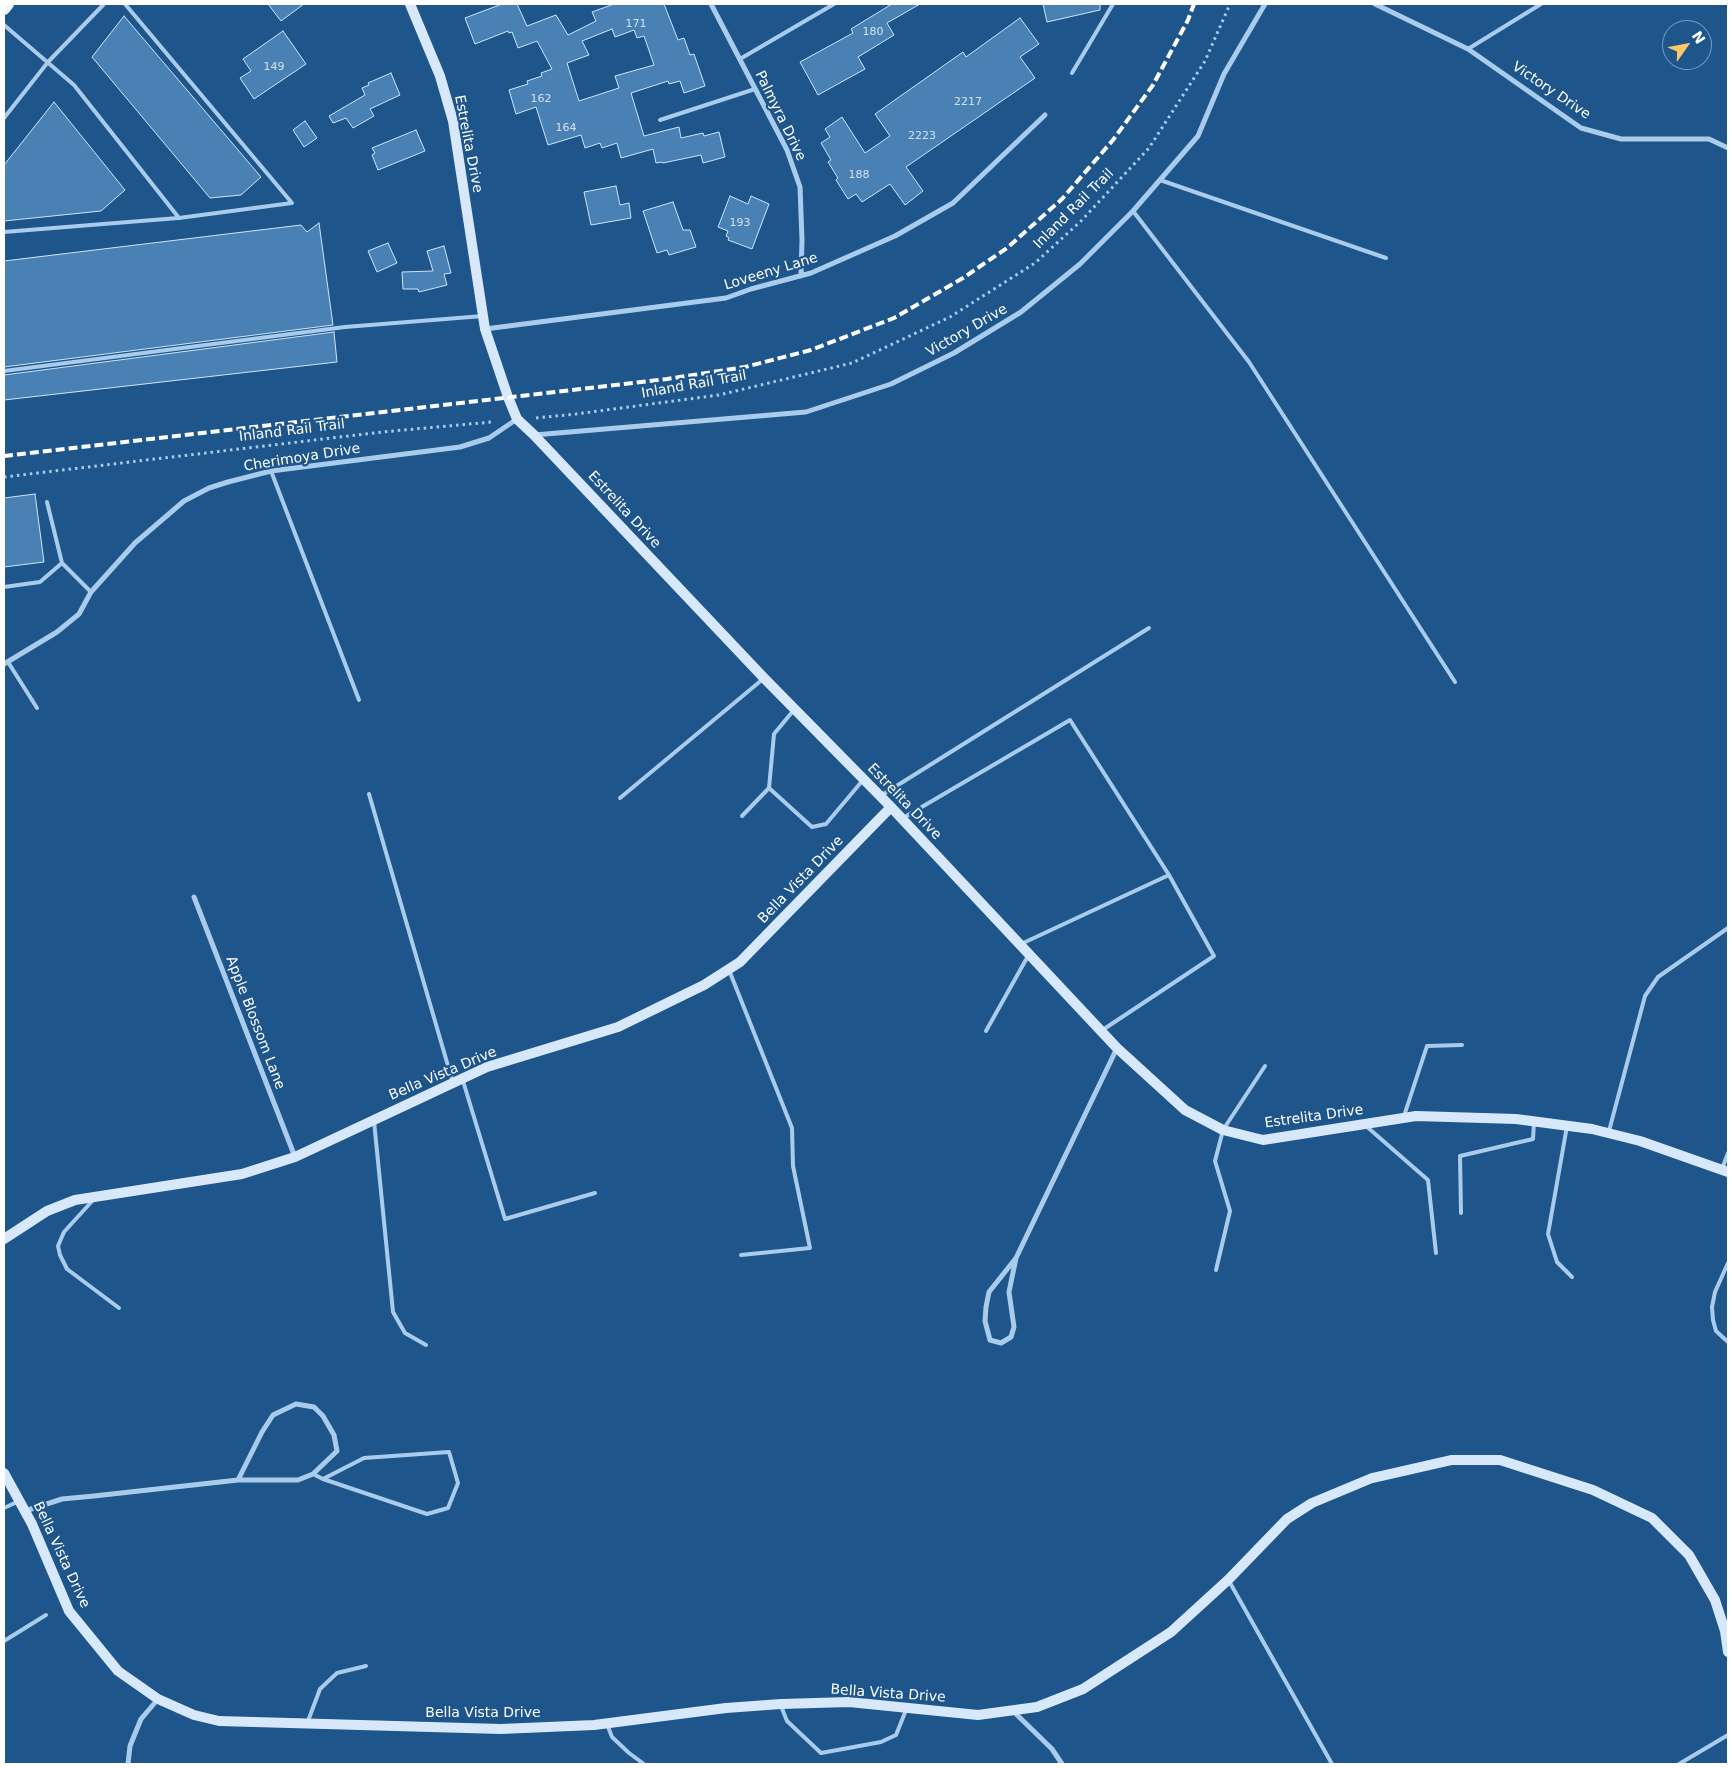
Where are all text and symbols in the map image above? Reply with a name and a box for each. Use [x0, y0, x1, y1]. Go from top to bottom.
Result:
house number: 171 [626, 17, 646, 31]
north arrow [1662, 20, 1712, 70]
house number: 180 [863, 25, 883, 39]
text: N [1689, 28, 1709, 47]
street label: Victory Drive [1509, 59, 1593, 123]
house number: 149 [264, 60, 284, 74]
street label: Palmyra Drive [751, 68, 809, 164]
house number: 162 [531, 92, 551, 106]
street label: Estrelita Drive [450, 94, 486, 194]
house number: 2217 [954, 95, 982, 109]
house number: 164 [556, 121, 576, 135]
house number: 2223 [908, 129, 936, 143]
street label: Inland Rail Trail [1030, 165, 1118, 253]
house number: 188 [849, 168, 869, 182]
house number: 193 [730, 216, 750, 230]
street label: Loveeny Lane [722, 250, 820, 294]
street label: Victory Drive [924, 301, 1010, 361]
street label: Inland Rail Trail [640, 367, 748, 403]
street label: Inland Rail Trail [238, 416, 346, 446]
street label: Cherimoya Drive [243, 440, 361, 476]
street label: Estrelita Drive [584, 468, 664, 552]
street label: Estrelita Drive [863, 760, 945, 844]
street label: Bella Vista Drive [755, 833, 847, 927]
street label: Apple Blossom Lane [222, 954, 288, 1092]
street label: Bella Vista Drive [387, 1044, 499, 1104]
street label: Estrelita Drive [1264, 1102, 1364, 1132]
street label: Bella Vista Drive [29, 1499, 93, 1611]
street label: Bella Vista Drive [830, 1682, 946, 1706]
street label: Bella Vista Drive [425, 1705, 541, 1721]

